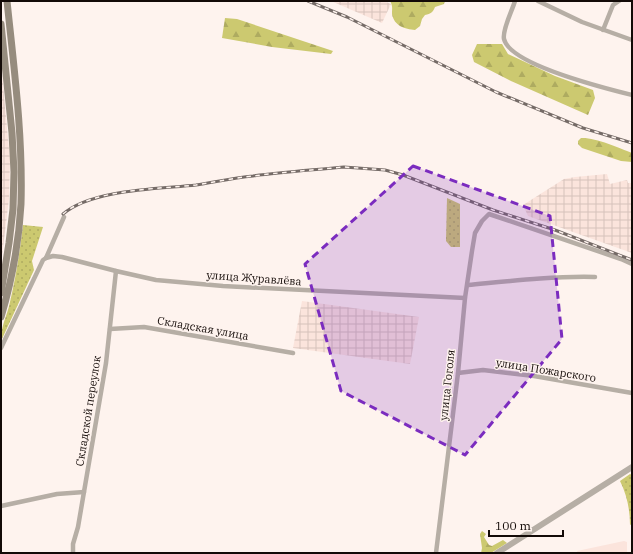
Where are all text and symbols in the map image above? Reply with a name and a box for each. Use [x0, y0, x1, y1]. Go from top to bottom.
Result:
street label: улица Журавлёва [206, 268, 302, 288]
street label: Складская улица [156, 313, 250, 343]
street label: улица Гоголя [436, 349, 458, 421]
street label: Складской переулок [72, 354, 104, 467]
street label: улица Пожарского [495, 355, 597, 385]
scale bar [489, 512, 563, 538]
text: 100 m [495, 518, 531, 533]

